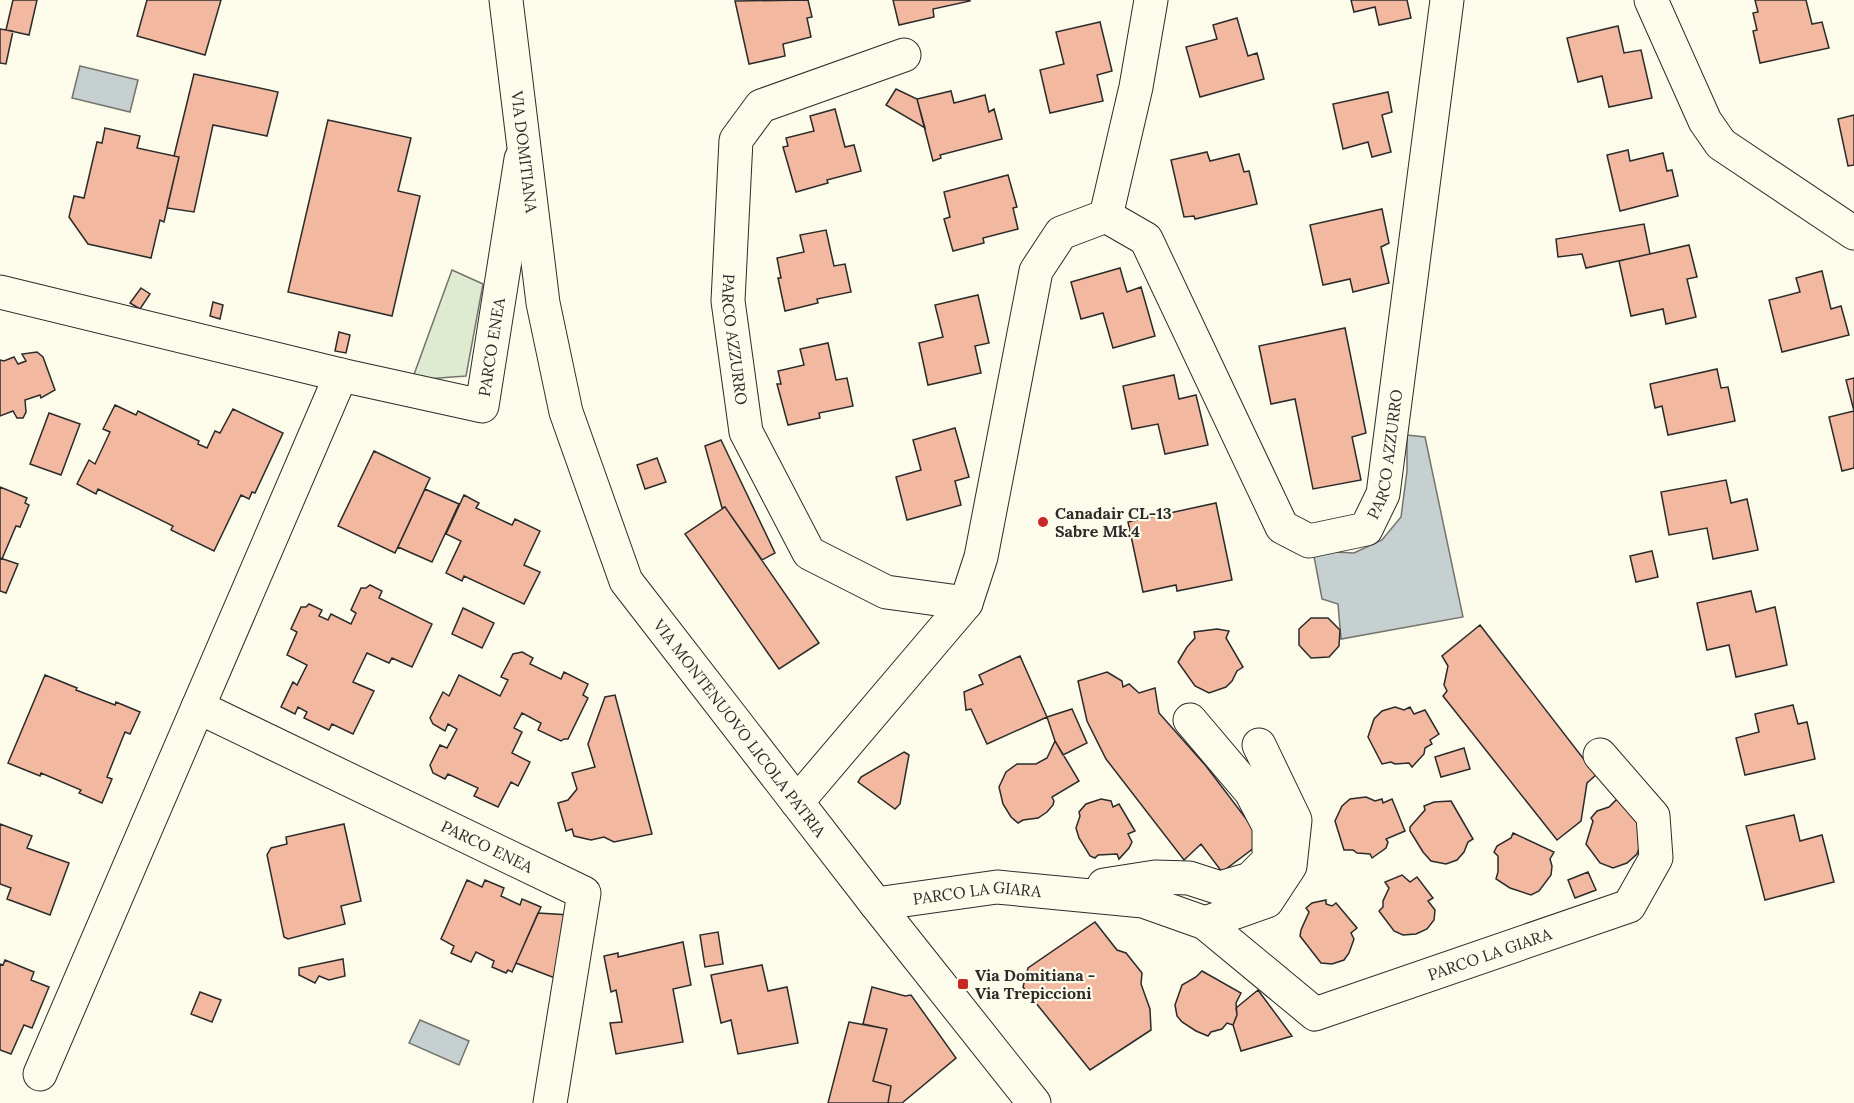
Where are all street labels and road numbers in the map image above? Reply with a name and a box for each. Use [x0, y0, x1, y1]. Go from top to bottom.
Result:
street label: VIA DOMITIANA [507, 89, 542, 215]
street label: PARCO AZZURRO [718, 273, 752, 406]
street label: PARCO ENEA [474, 295, 509, 398]
street label: PARCO AZZURRO [1362, 388, 1406, 522]
street label: VIA MONTENUOVO LICOLA PATRIA [649, 614, 831, 842]
street label: PARCO ENEA [438, 816, 537, 877]
street label: PARCO LA GIARA [911, 877, 1043, 909]
street label: PARCO LA GIARA [1425, 923, 1555, 984]

